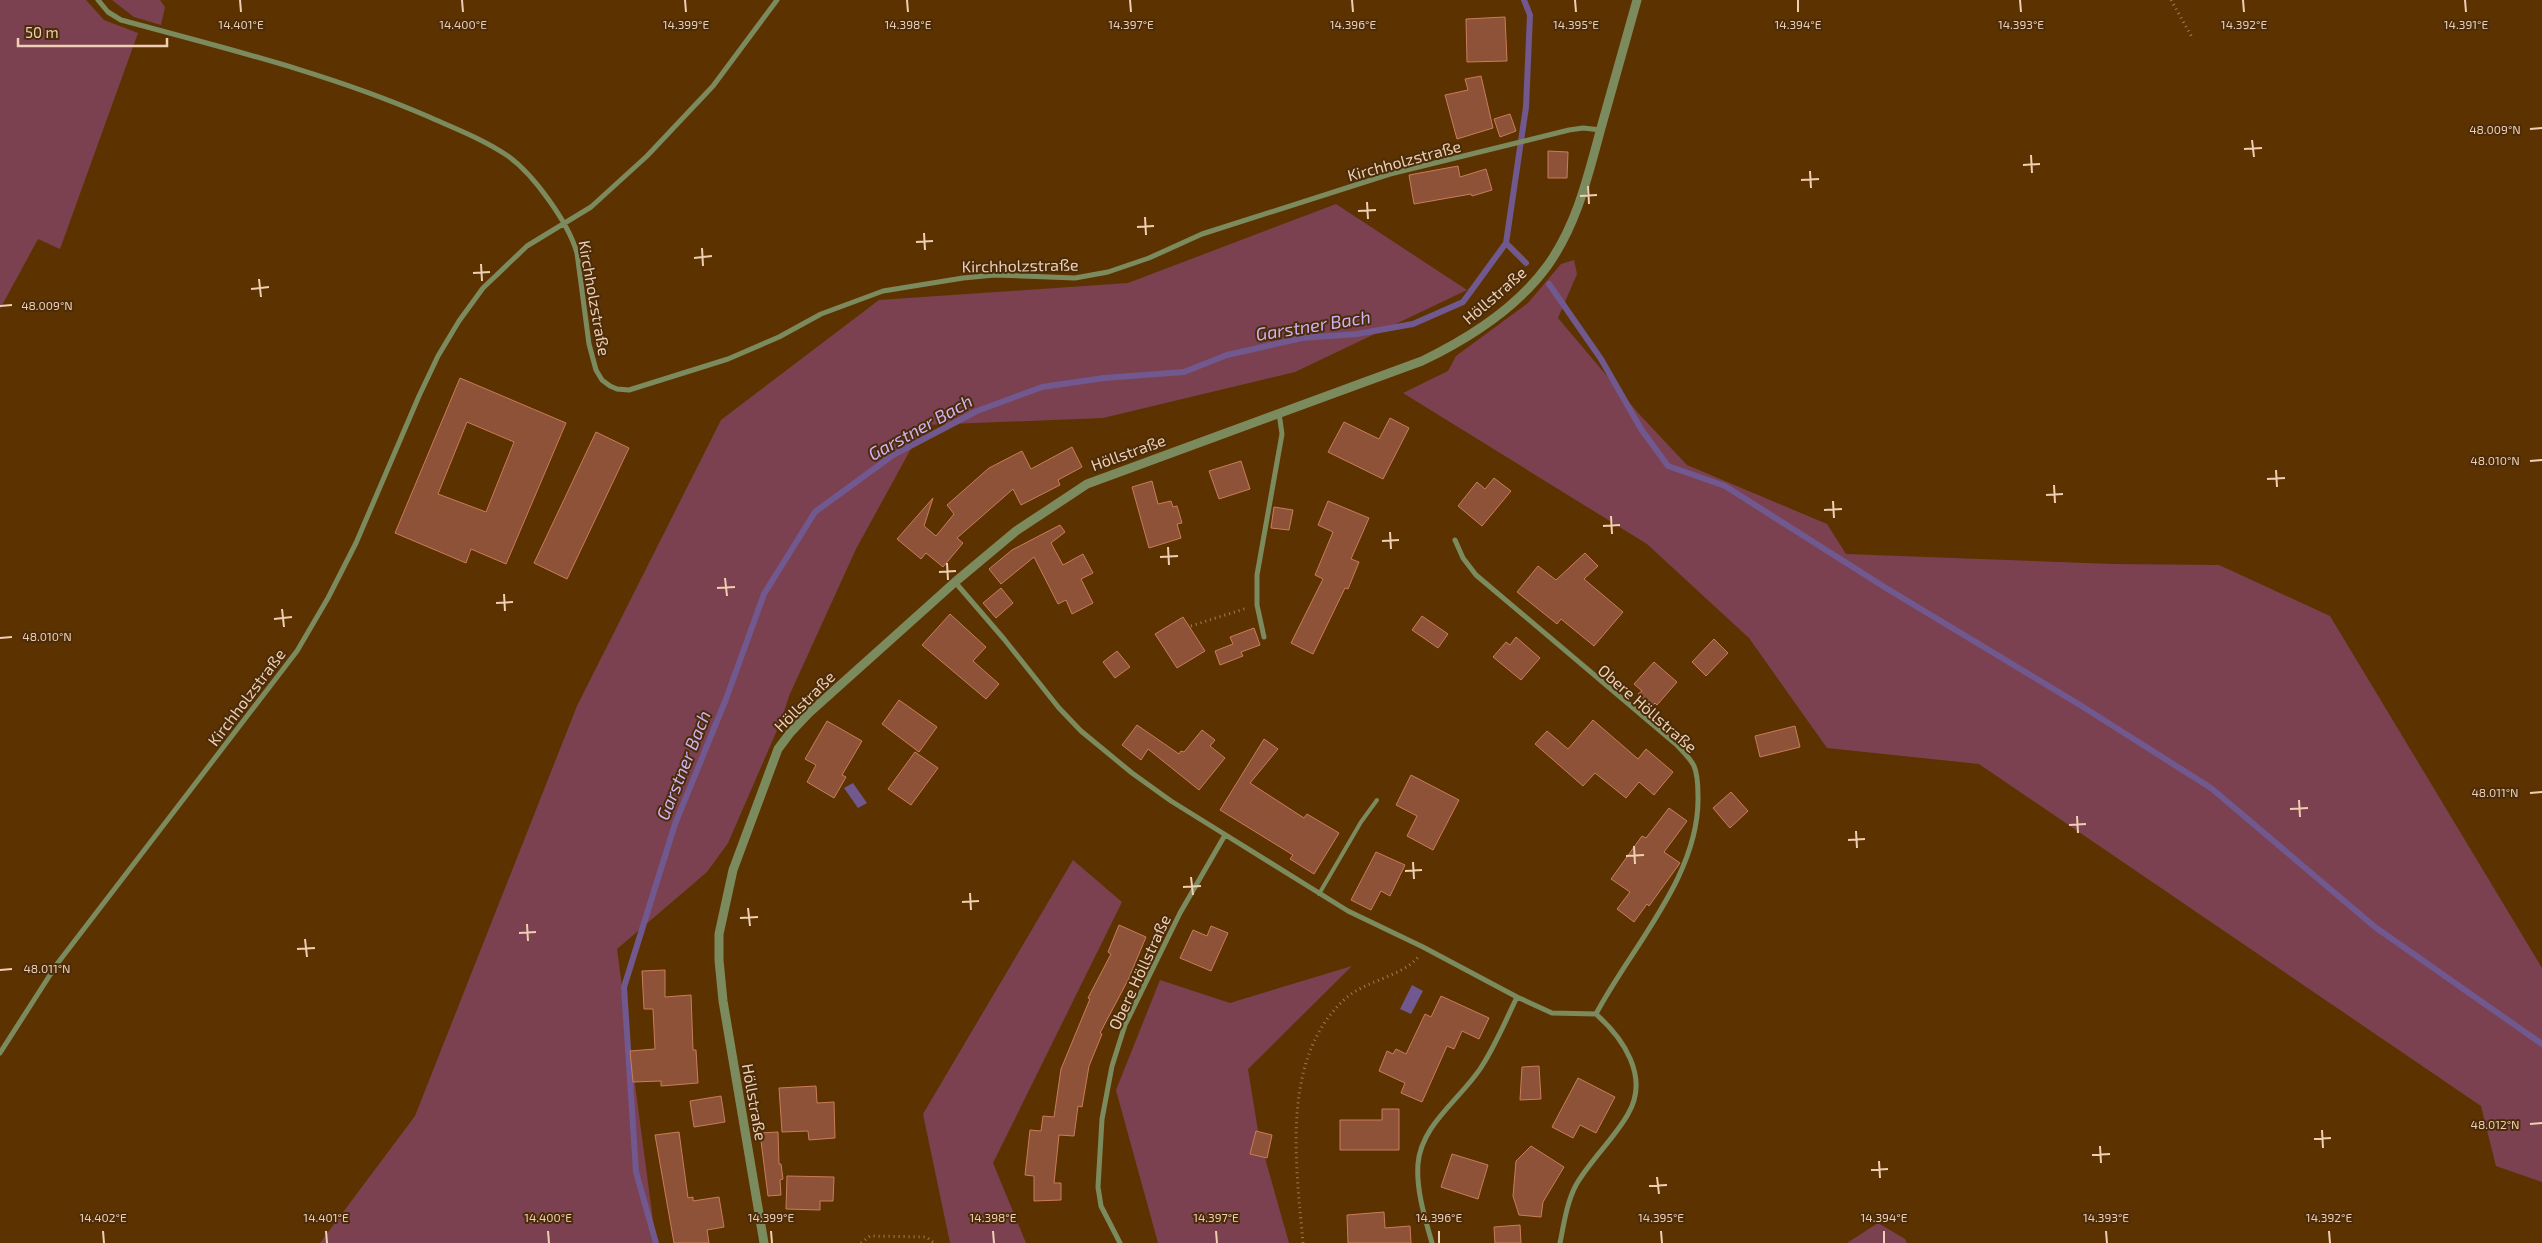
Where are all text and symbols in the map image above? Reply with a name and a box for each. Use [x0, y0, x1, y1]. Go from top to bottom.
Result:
scale bar [18, 15, 166, 47]
text: 14.401°E [218, 17, 264, 31]
text: 14.400°E [439, 17, 487, 31]
text: 14.399°E [663, 17, 709, 31]
text: 14.398°E [885, 17, 932, 31]
text: 14.397°E [1108, 17, 1154, 31]
text: 14.396°E [1330, 17, 1376, 31]
text: 14.395°E [1553, 17, 1599, 31]
text: 14.394°E [1775, 17, 1822, 31]
text: 14.393°E [1998, 17, 2044, 31]
text: 14.392°E [2221, 17, 2267, 31]
text: 14.391°E [2444, 17, 2488, 31]
text: 50 m [25, 23, 59, 41]
text: 48.009°N [2469, 122, 2521, 136]
street label: Kirchholzstraße [1345, 136, 1463, 184]
street label: Kirchholzstraße [575, 239, 615, 357]
street label: Kirchholzstraße [961, 254, 1079, 276]
street label: Höllstraße [1458, 262, 1530, 328]
text: 48.009°N [21, 298, 73, 312]
water label: Garstner Bach [1254, 305, 1372, 345]
water label: Garstner Bach [864, 389, 976, 465]
street label: Höllstraße [1088, 430, 1168, 474]
text: 48.010°N [2470, 453, 2520, 467]
text: 48.010°N [22, 629, 72, 643]
street label: Kirchholzstraße [203, 645, 289, 749]
street label: Obere Höllstraße [1595, 660, 1701, 756]
street label: Höllstraße [770, 667, 838, 735]
water label: Garstner Bach [651, 707, 715, 823]
text: 48.011°N [2471, 785, 2519, 799]
street label: Obere Höllstraße [1104, 911, 1174, 1033]
text: 48.011°N [23, 961, 71, 975]
street label: Höllstraße [739, 1062, 771, 1142]
text: 48.012°N [2471, 1117, 2519, 1131]
text: 14.402°E [79, 1210, 127, 1224]
text: 14.401°E [303, 1210, 349, 1224]
text: 14.400°E [524, 1210, 572, 1224]
text: 14.399°E [748, 1210, 794, 1224]
text: 14.398°E [970, 1210, 1017, 1224]
text: 14.397°E [1193, 1210, 1239, 1224]
text: 14.396°E [1416, 1210, 1462, 1224]
text: 14.395°E [1638, 1210, 1684, 1224]
text: 14.394°E [1861, 1210, 1908, 1224]
text: 14.393°E [2083, 1210, 2129, 1224]
text: 14.392°E [2306, 1210, 2352, 1224]

